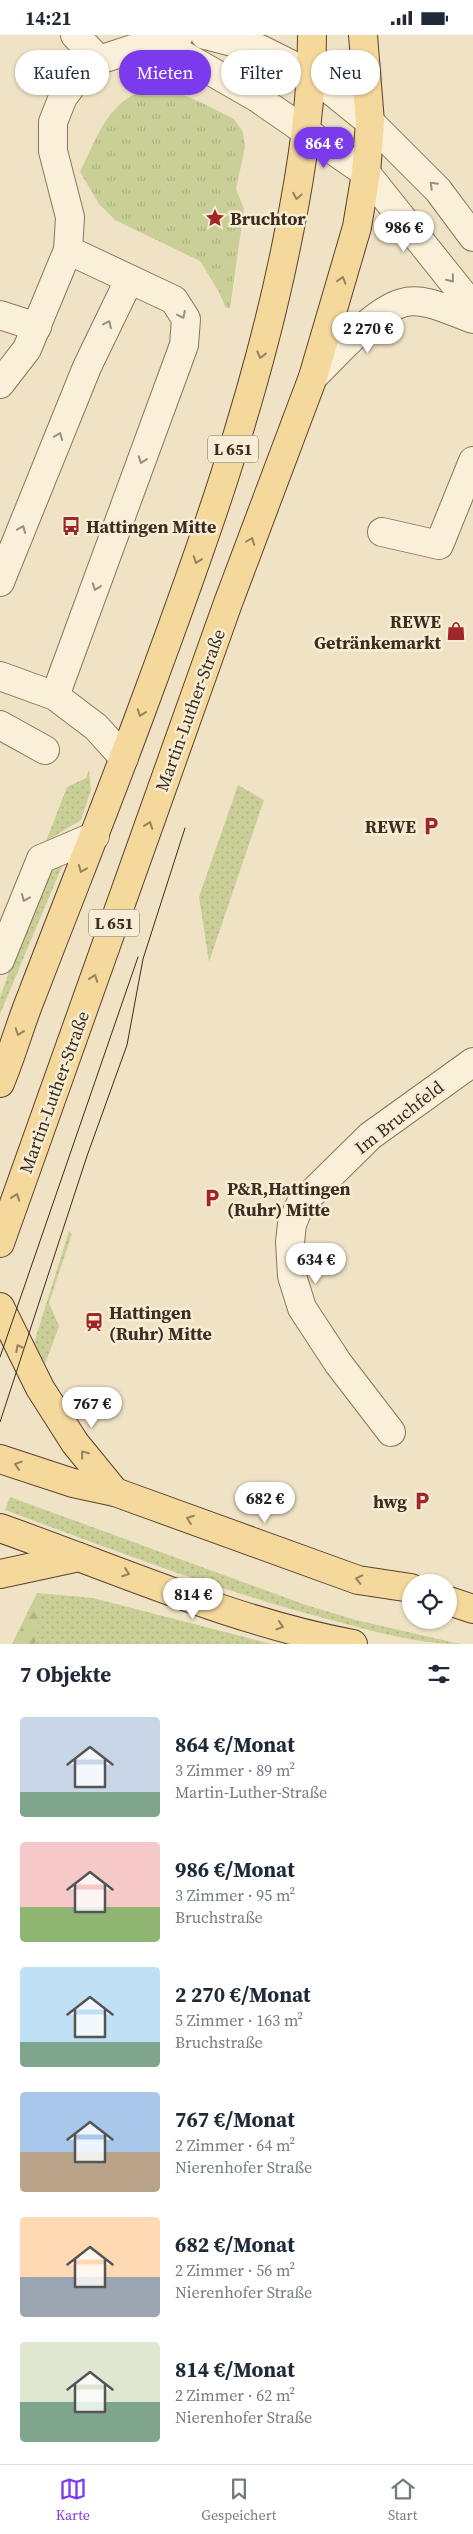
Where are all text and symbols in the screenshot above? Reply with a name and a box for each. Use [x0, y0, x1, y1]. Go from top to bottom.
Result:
text: 14:21 [25, 5, 72, 31]
chip: Kaufen [15, 50, 109, 95]
chip: Mieten [119, 50, 211, 95]
chip: Filter [221, 50, 301, 95]
chip: Neu [311, 50, 380, 95]
pin: 864 € [289, 127, 359, 169]
text: 864 € [305, 132, 343, 154]
one-way arrow [430, 182, 439, 191]
one-way arrow [292, 192, 302, 201]
place label: Bruchtor [230, 206, 306, 231]
place icon: Bruchtor [204, 207, 226, 229]
pin: 986 € [369, 211, 439, 253]
text: 986 € [385, 216, 423, 238]
one-way arrow [446, 274, 455, 283]
one-way arrow [336, 276, 346, 284]
one-way arrow [175, 310, 185, 319]
pin: 2 270 € [322, 311, 414, 354]
text: 2 270 € [343, 317, 393, 339]
one-way arrow [102, 320, 112, 329]
one-way arrow [256, 350, 267, 359]
one-way arrow [53, 432, 63, 441]
road number: L 651 [208, 435, 258, 463]
one-way arrow [138, 455, 148, 464]
place label: Hattingen Mitte [86, 514, 216, 539]
bus stop icon: Hattingen Mitte [60, 515, 82, 537]
one-way arrow [15, 525, 26, 534]
one-way arrow [245, 538, 255, 546]
one-way arrow [193, 555, 203, 564]
one-way arrow [92, 582, 102, 591]
place label: REWE Getränkemarkt [314, 609, 442, 655]
shop icon: REWE Getränkemarkt [445, 620, 467, 642]
street label: Martin-Luther-Straße [149, 625, 231, 795]
one-way arrow [137, 708, 147, 716]
place label: REWE [365, 814, 416, 839]
parking icon: REWE [420, 815, 442, 837]
one-way arrow [143, 822, 153, 830]
one-way arrow [78, 864, 89, 873]
one-way arrow [20, 893, 31, 902]
road number: L 651 [89, 909, 139, 936]
one-way arrow [88, 975, 98, 983]
street label: Martin-Luther-Straße [13, 1007, 95, 1177]
one-way arrow [15, 1027, 25, 1036]
street label: Im Bruchfeld [349, 1074, 449, 1160]
place label: P&R,Hattingen (Ruhr) Mitte [227, 1176, 351, 1222]
parking icon: P&R,Hattingen (Ruhr) Mitte [201, 1187, 223, 1209]
one-way arrow [10, 1194, 20, 1202]
pin: 634 € [281, 1243, 351, 1285]
text: 634 € [297, 1248, 335, 1270]
place label: Hattingen (Ruhr) Mitte [109, 1300, 212, 1346]
station icon: Hattingen (Ruhr) Mitte [83, 1311, 105, 1333]
one-way arrow [15, 1344, 25, 1353]
pin: 767 € [57, 1387, 127, 1429]
text: 767 € [73, 1392, 111, 1414]
one-way arrow [82, 1451, 90, 1460]
one-way arrow [14, 1461, 22, 1471]
pin: 682 € [230, 1481, 300, 1524]
text: 682 € [246, 1487, 284, 1509]
place label: hwg [373, 1489, 407, 1514]
parking icon: hwg [411, 1490, 433, 1512]
one-way arrow [186, 1515, 194, 1525]
one-way arrow [122, 1567, 130, 1577]
one-way arrow [355, 1574, 363, 1585]
map controls [402, 1574, 457, 1629]
button: locate [402, 1574, 457, 1629]
pin: 814 € [158, 1577, 228, 1620]
text: 814 € [174, 1583, 212, 1605]
one-way arrow [275, 1620, 284, 1630]
text: 7 Objekte [20, 1660, 111, 1689]
icon: filters [425, 1660, 453, 1688]
text: 864 €/Monat [175, 1730, 295, 1759]
icon: home [60, 1737, 120, 1797]
text: 3 Zimmer · 89 m² [175, 1759, 295, 1781]
text: Martin-Luther-Straße [175, 1781, 327, 1803]
text: 986 €/Monat [175, 1855, 295, 1884]
icon: home [60, 1862, 120, 1922]
text: 3 Zimmer · 95 m² [175, 1884, 295, 1906]
text: Bruchstraße [175, 1906, 263, 1928]
text: 2 270 €/Monat [175, 1980, 311, 2009]
icon: home [60, 1987, 120, 2047]
text: 5 Zimmer · 163 m² [175, 2009, 303, 2031]
text: Bruchstraße [175, 2031, 263, 2053]
text: 767 €/Monat [175, 2105, 295, 2134]
icon: home [60, 2112, 120, 2172]
text: 2 Zimmer · 64 m² [175, 2134, 295, 2156]
text: Nierenhofer Straße [175, 2156, 312, 2178]
text: 682 €/Monat [175, 2230, 295, 2259]
icon: home [60, 2237, 120, 2297]
text: 2 Zimmer · 56 m² [175, 2259, 295, 2281]
text: Nierenhofer Straße [175, 2281, 312, 2303]
text: 814 €/Monat [175, 2355, 295, 2384]
icon: home [60, 2362, 120, 2422]
text: 2 Zimmer · 62 m² [175, 2384, 295, 2406]
text: Nierenhofer Straße [175, 2406, 312, 2428]
tab: Karte [56, 2475, 90, 2525]
tab: Gespeichert [201, 2475, 276, 2525]
tab: Start [388, 2475, 417, 2525]

